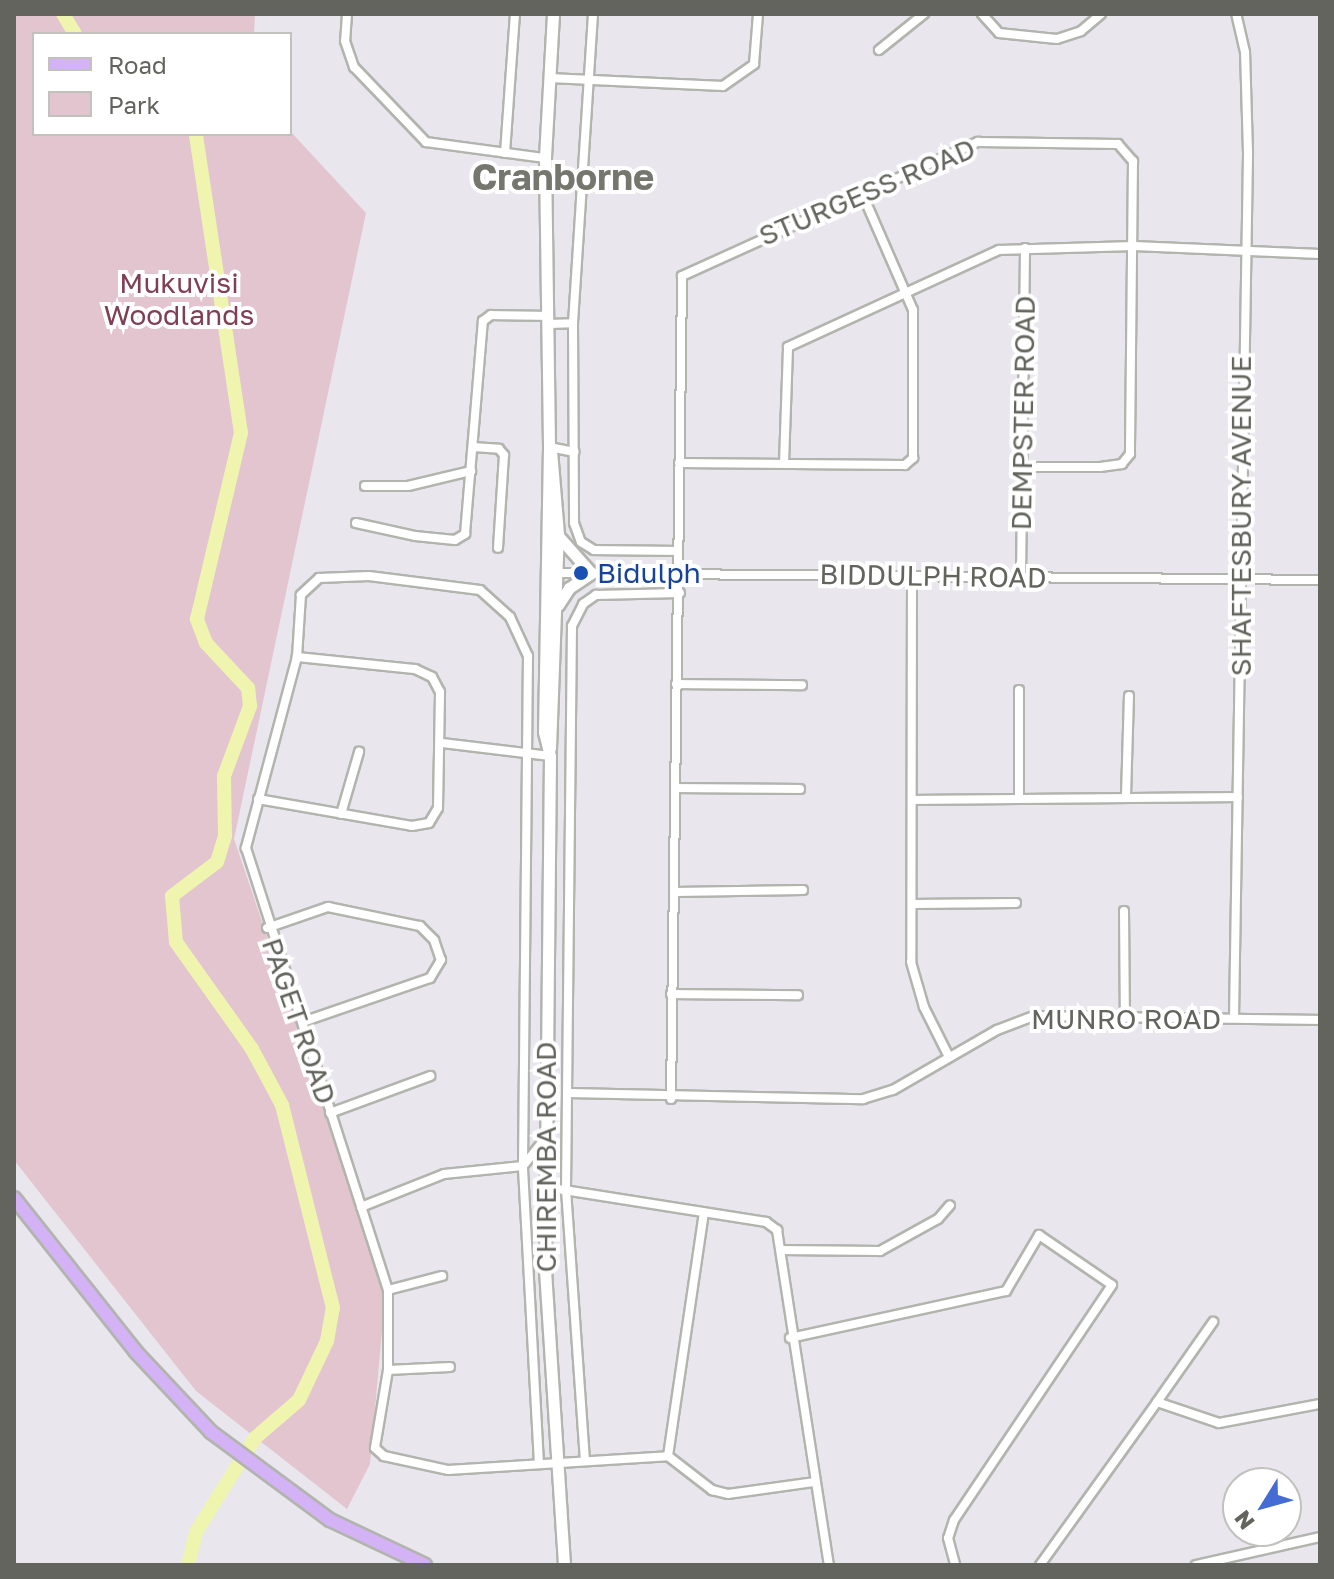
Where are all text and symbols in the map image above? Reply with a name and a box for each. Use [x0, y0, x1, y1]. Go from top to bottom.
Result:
legend [32, 32, 292, 136]
text: Road [108, 50, 167, 79]
text: Park [108, 90, 160, 119]
street label: STURGESS ROAD [754, 131, 980, 253]
district label: Cranborne [472, 155, 654, 199]
park label: Mukuvisi Woodlands [104, 266, 254, 332]
street label: DEMPSTER ROAD [1004, 295, 1042, 531]
street label: SHAFTESBURY AVENUE [1224, 356, 1258, 676]
place label: Bidulph [597, 556, 701, 590]
street label: BIDDULPH ROAD [819, 557, 1047, 595]
marker: Bidulph [572, 564, 590, 582]
street label: PAGET ROAD [255, 934, 343, 1108]
street label: MUNRO ROAD [1031, 1002, 1221, 1036]
street label: CHIREMBA ROAD [529, 1042, 563, 1272]
north arrow [1222, 1467, 1302, 1547]
text: N [1228, 1506, 1260, 1535]

